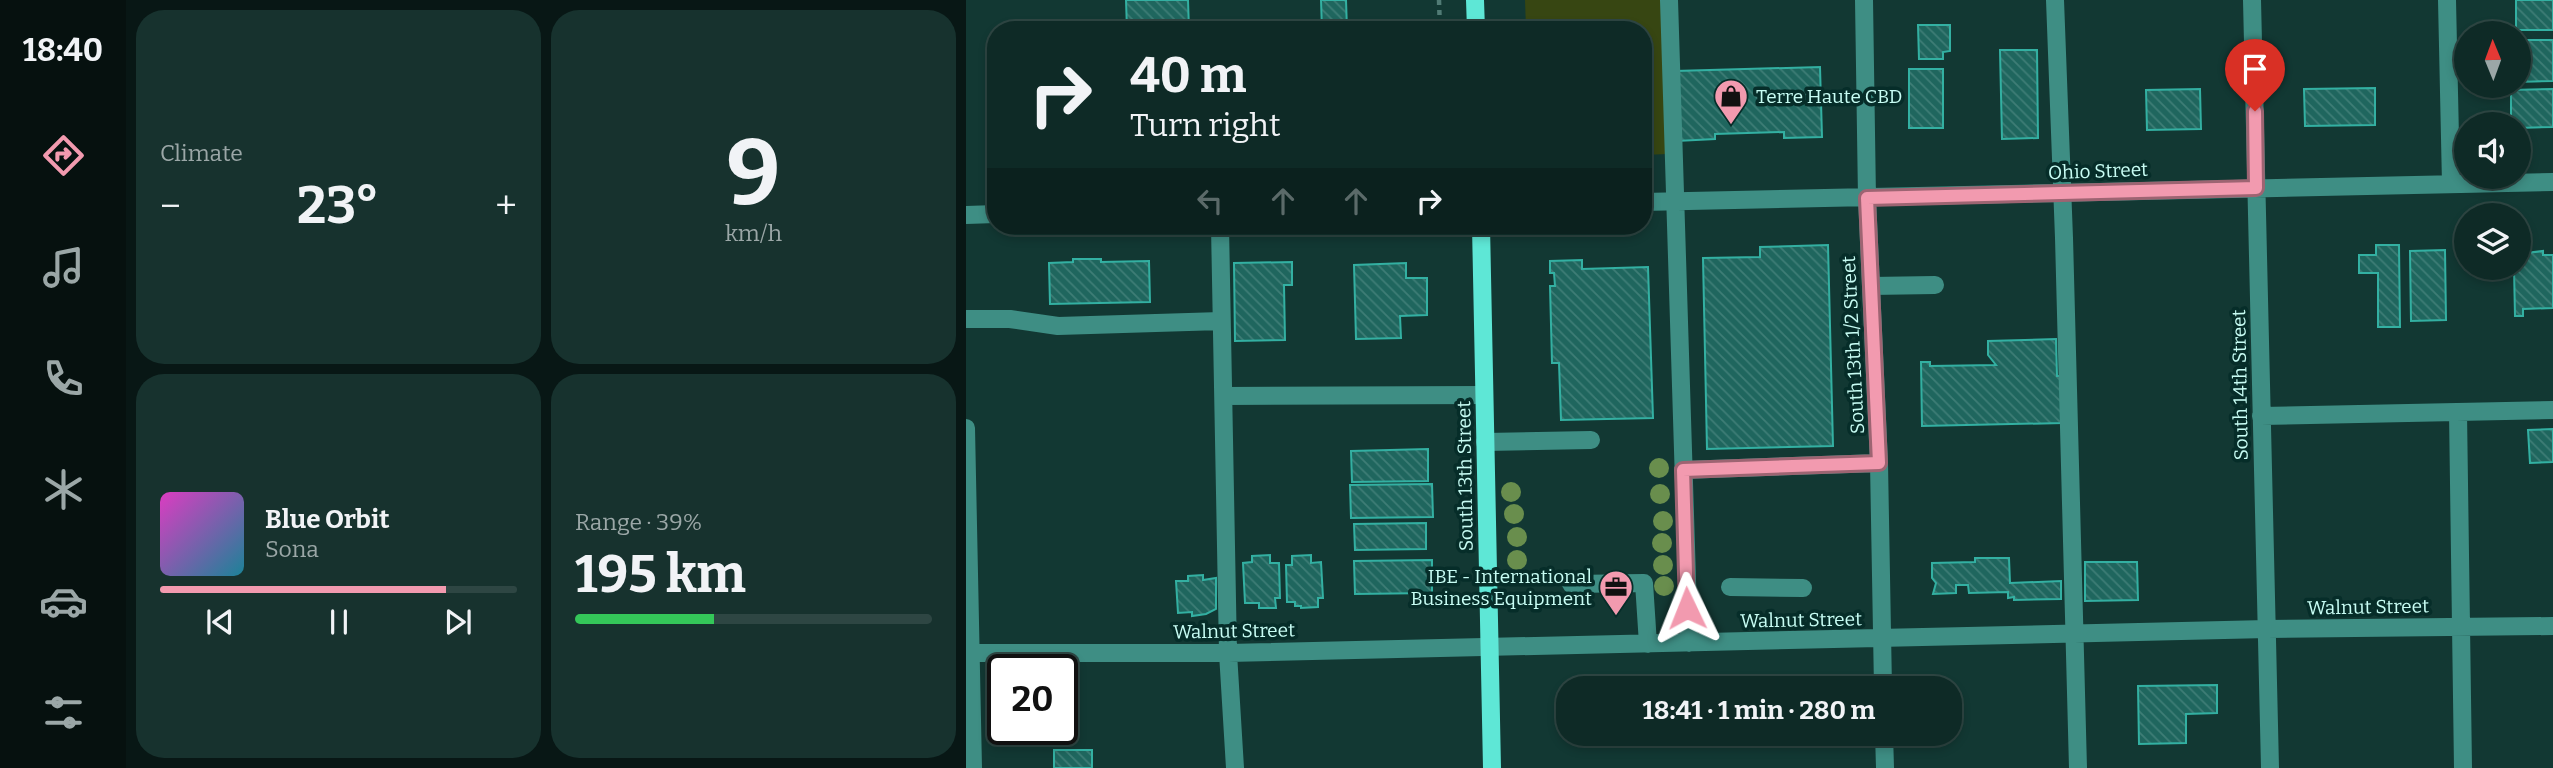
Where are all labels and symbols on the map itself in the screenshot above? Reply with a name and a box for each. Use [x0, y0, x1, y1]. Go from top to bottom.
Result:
north arrow [2454, 21, 2530, 98]
pin [2225, 39, 2285, 111]
shop icon: Terre Haute CBD [1712, 77, 1750, 126]
place label: Terre Haute CBD [1756, 85, 1902, 108]
street label: Ohio Street [2048, 158, 2148, 184]
street label: South 13th 1/2 Street [1837, 255, 1869, 435]
street label: South 14th Street [2227, 309, 2253, 461]
street label: South 13th Street [1452, 400, 1478, 551]
place label: IBE - International Business Equipment [1410, 565, 1592, 610]
office icon: IBE - International Business Equipment [1597, 568, 1635, 617]
position arrow [1650, 571, 1724, 645]
street label: Walnut Street [2307, 594, 2429, 620]
street label: Walnut Street [1740, 607, 1862, 633]
street label: Walnut Street [1173, 618, 1295, 644]
speed limit sign: 20 [987, 654, 1078, 745]

